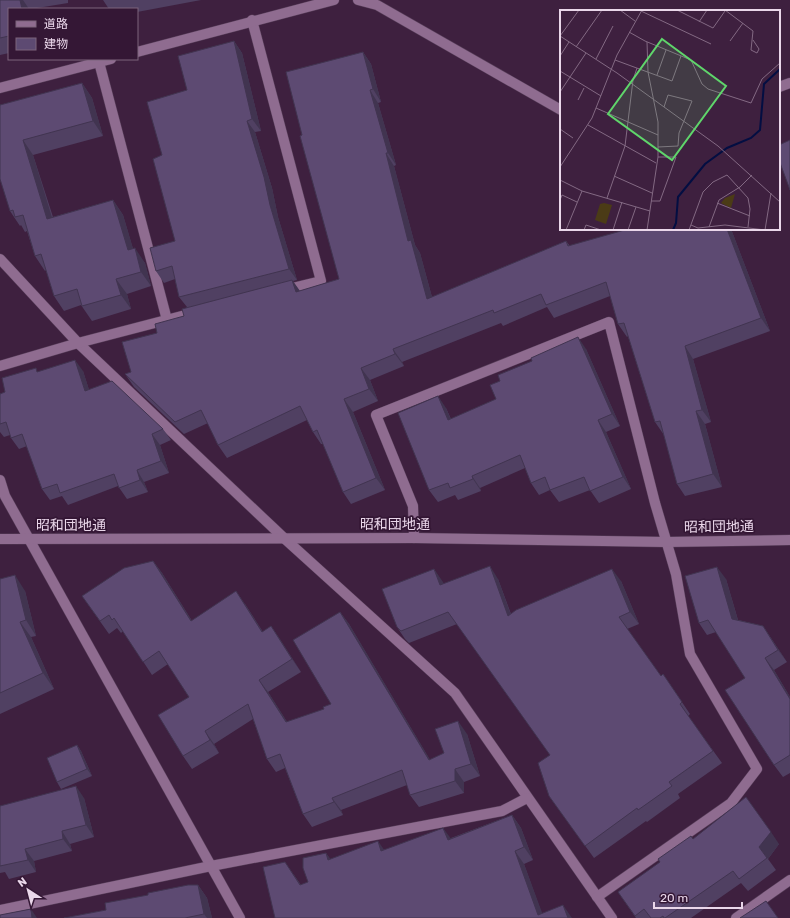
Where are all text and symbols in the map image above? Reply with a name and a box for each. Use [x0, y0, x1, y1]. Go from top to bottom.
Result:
legend [8, 8, 138, 60]
inset map [560, 10, 780, 230]
text: 道路 [44, 17, 68, 31]
text: 建物 [44, 37, 68, 51]
street label: 昭和団地通 [360, 516, 430, 533]
street label: 昭和団地通 [36, 517, 106, 534]
street label: 昭和団地通 [684, 518, 754, 536]
north arrow [8, 870, 48, 910]
text: N [15, 875, 30, 890]
scale bar [654, 884, 742, 910]
text: 20 m [660, 891, 688, 905]

